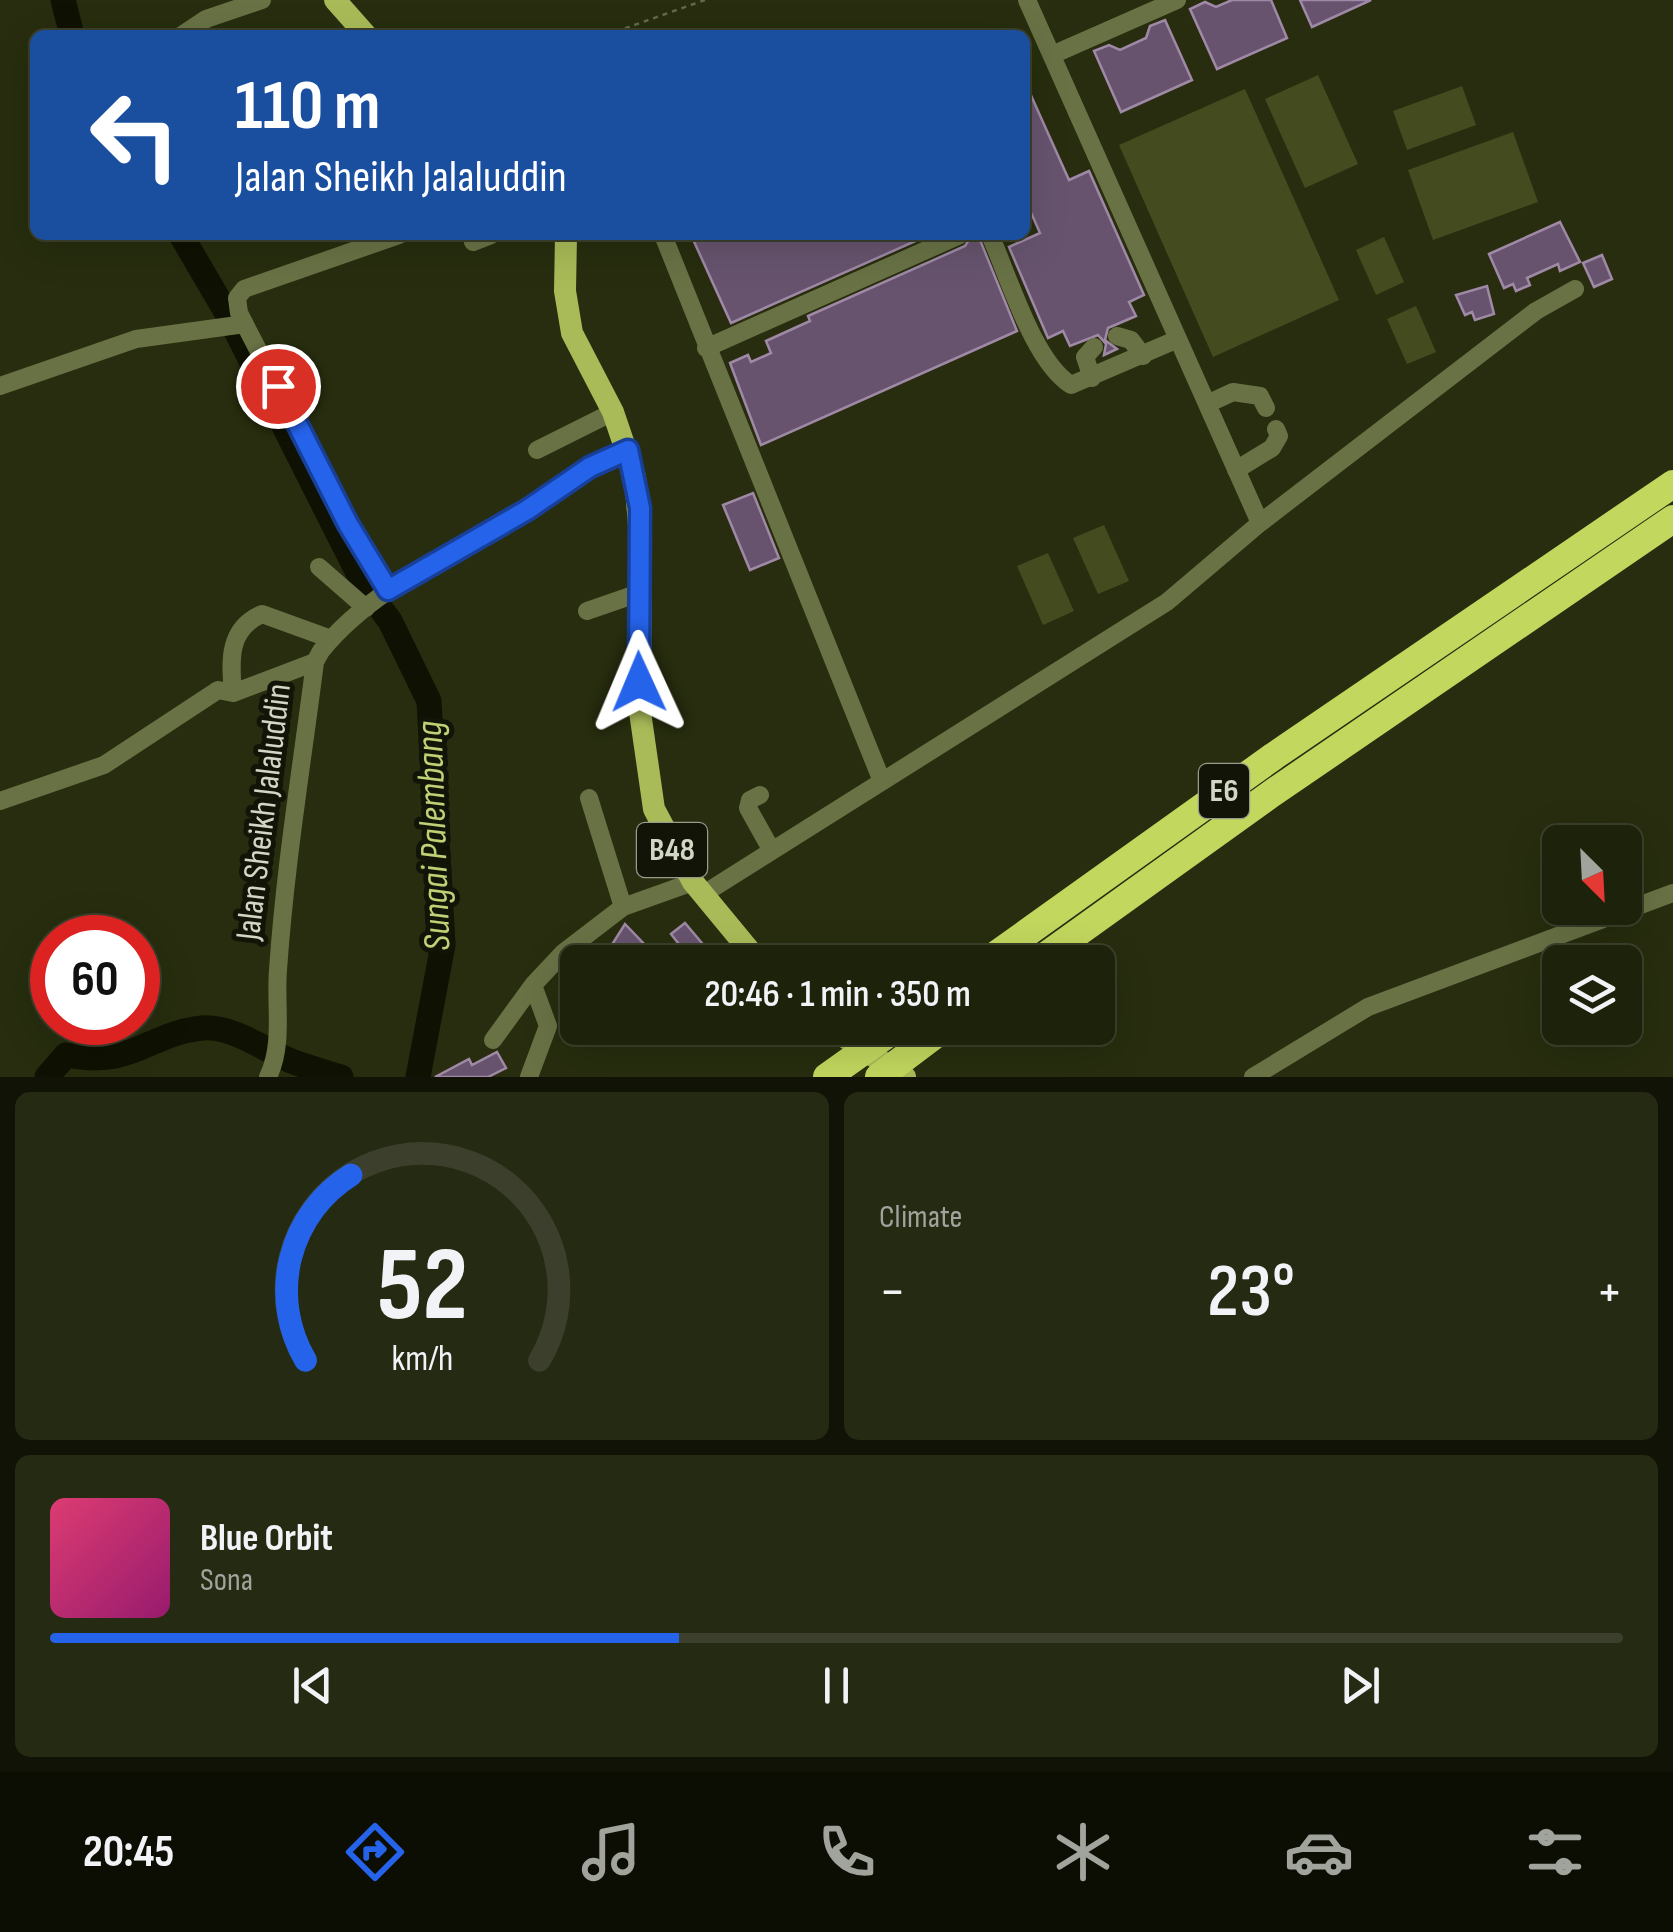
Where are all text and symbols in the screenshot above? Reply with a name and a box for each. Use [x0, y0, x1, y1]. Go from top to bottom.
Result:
text: 110 m [235, 65, 381, 149]
icon: left [70, 70, 200, 200]
text: Jalan Sheikh Jalaluddin [235, 150, 567, 205]
pin [236, 344, 321, 429]
icon: arrive [251, 359, 306, 414]
position arrow [587, 630, 691, 734]
street label: Jalan Sheikh Jalaluddin [227, 681, 301, 944]
water label: Sungai Palembang [407, 720, 460, 952]
road number: E6 [1199, 764, 1249, 818]
road number: B48 [637, 823, 707, 877]
north arrow [1542, 825, 1642, 925]
map controls [1542, 825, 1642, 1045]
speed limit sign: 60 [30, 915, 160, 1045]
button: layers [1542, 945, 1642, 1045]
text: 20:46 · 1 min · 350 m [704, 972, 971, 1017]
text: Climate [879, 1198, 962, 1237]
text: 52 [376, 1224, 468, 1349]
text: 23° [1207, 1247, 1295, 1338]
text: − [879, 1259, 906, 1326]
text: + [1596, 1259, 1623, 1326]
text: km/h [391, 1338, 453, 1381]
text: Blue Orbit [200, 1516, 333, 1561]
text: Sona [200, 1561, 253, 1600]
icon: previous [285, 1658, 340, 1713]
icon: pause [809, 1658, 864, 1713]
icon: next [1333, 1658, 1388, 1713]
icon: directions [340, 1817, 410, 1887]
icon: music [576, 1817, 646, 1887]
icon: phone [812, 1817, 882, 1887]
icon: climate [1048, 1817, 1118, 1887]
icon: car [1284, 1817, 1354, 1887]
icon: filters [1520, 1817, 1590, 1887]
text: 20:45 [83, 1825, 174, 1880]

